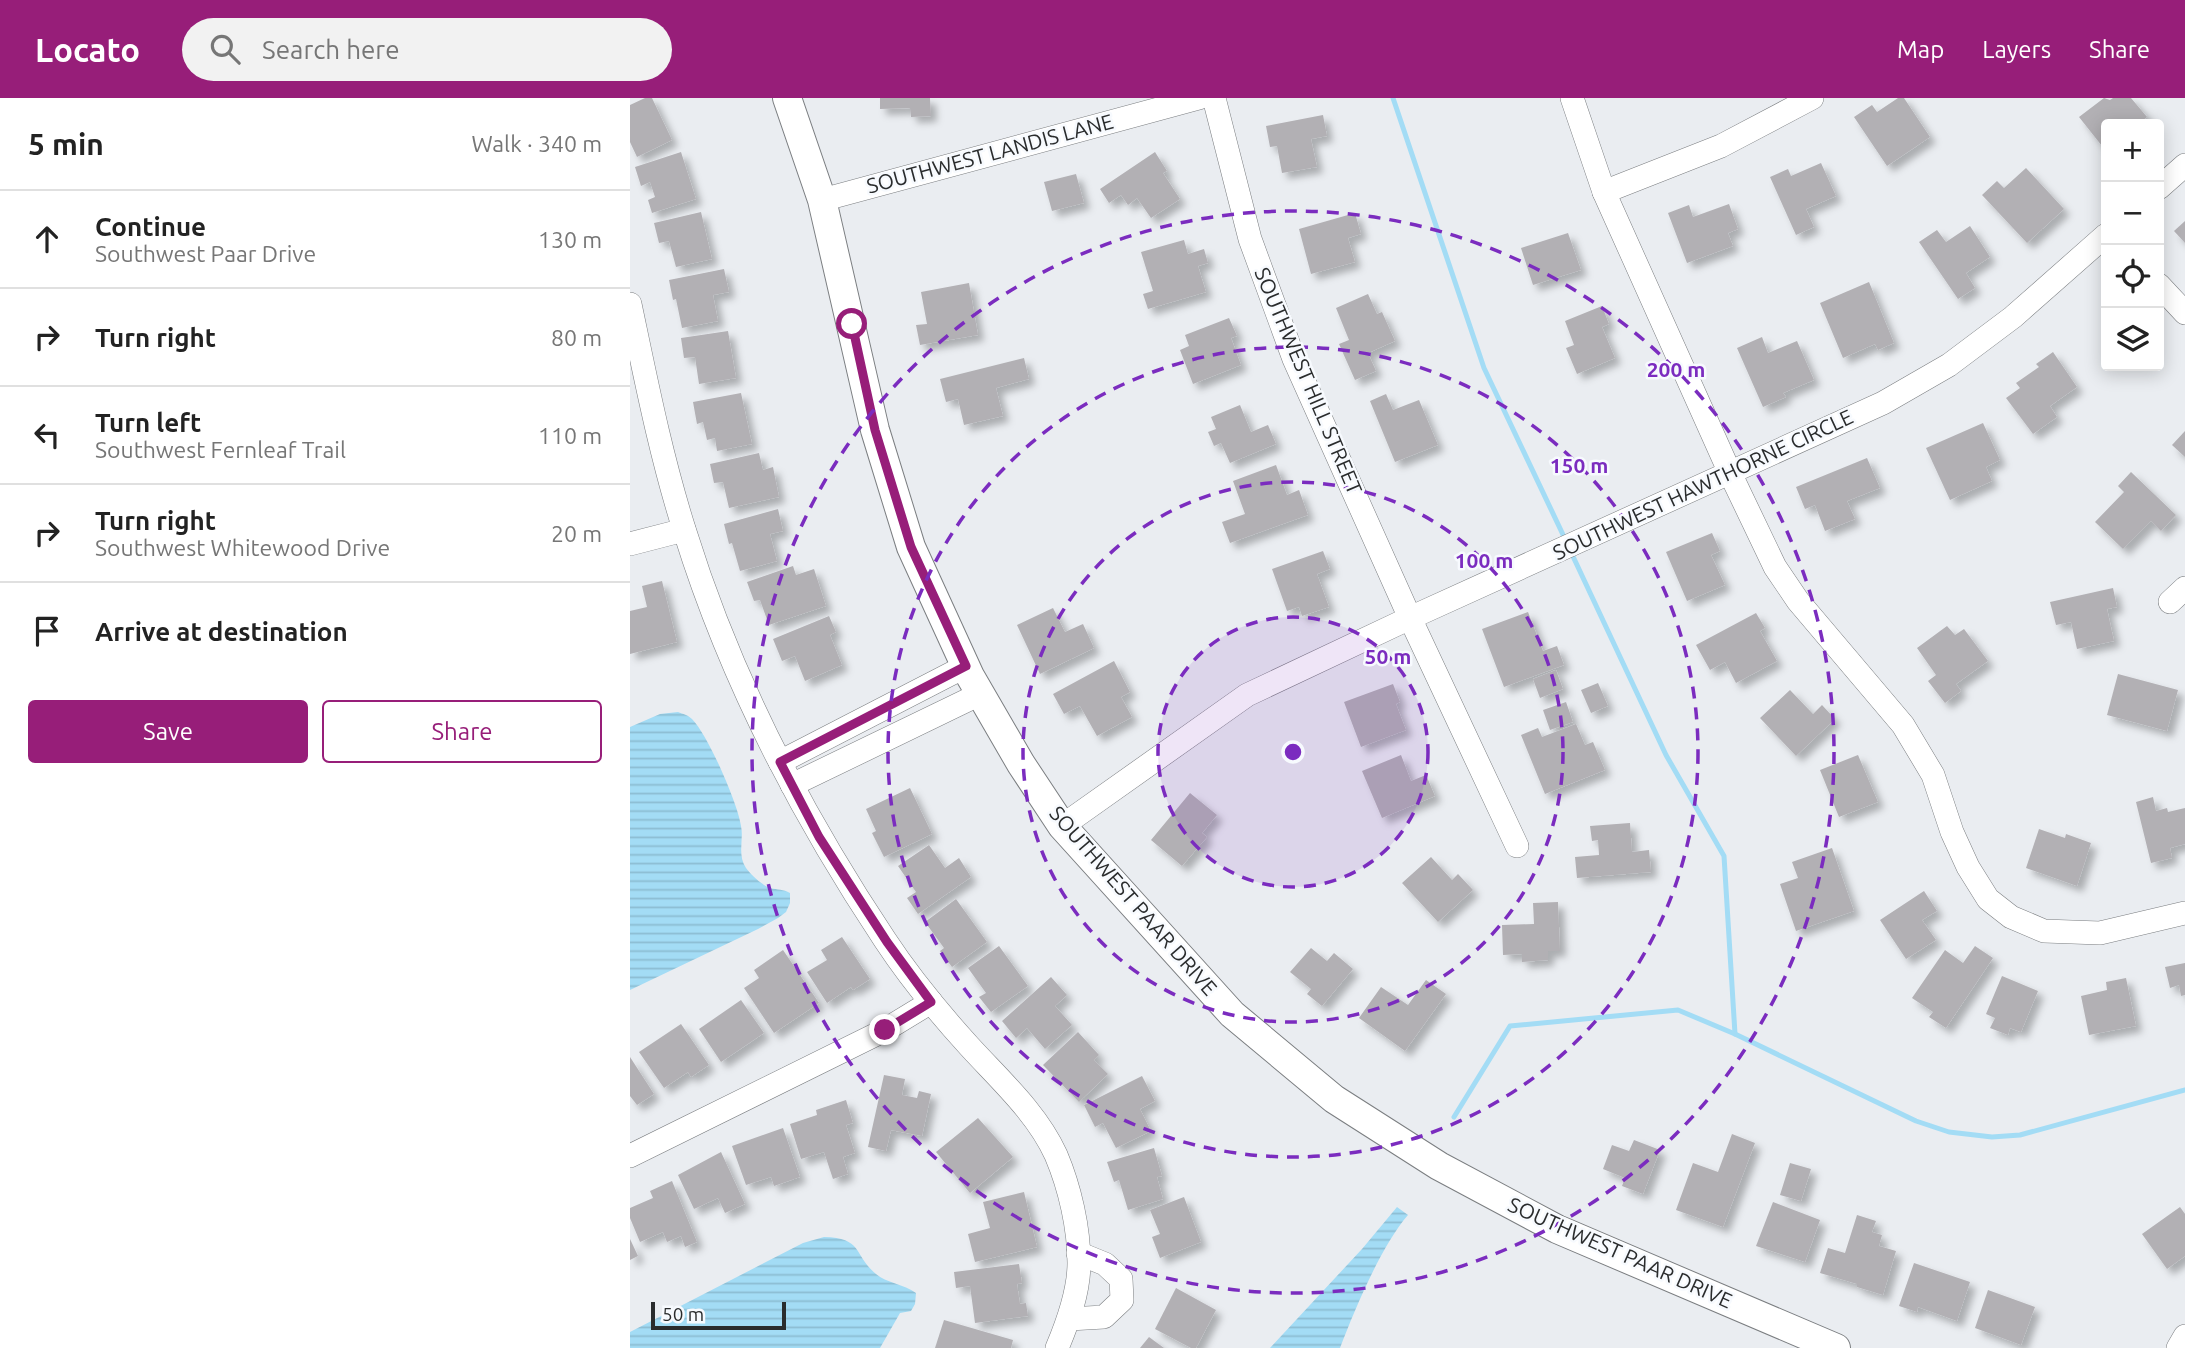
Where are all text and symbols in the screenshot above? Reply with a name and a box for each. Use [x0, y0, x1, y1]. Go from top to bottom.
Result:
search box [182, 18, 672, 81]
icon: search [206, 30, 244, 68]
text: Locato [35, 31, 140, 68]
text: Search here [262, 35, 400, 64]
text: Map [1897, 36, 1944, 63]
text: Layers [1982, 36, 2051, 63]
text: Share [2089, 36, 2150, 63]
street label: SOUTHWEST LANDIS LANE [864, 109, 1116, 198]
map controls [2101, 119, 2164, 371]
button: + [2101, 119, 2164, 182]
text: 5 min [28, 127, 104, 161]
text: Walk · 340 m [471, 131, 602, 156]
button: − [2101, 182, 2164, 245]
text: Continue [95, 212, 206, 241]
icon: ahead [28, 220, 66, 258]
text: 130 m [538, 227, 602, 252]
text: Southwest Paar Drive [95, 241, 316, 266]
button: locate [2101, 245, 2164, 308]
street label: SOUTHWEST HILL STREET [1250, 264, 1368, 498]
route start [836, 308, 867, 339]
button: layers [2101, 308, 2164, 371]
icon: right [28, 318, 66, 356]
text: Turn right [95, 323, 216, 352]
text: 80 m [551, 325, 602, 350]
text: 200 m [1647, 357, 1705, 381]
street label: SOUTHWEST HAWTHORNE CIRCLE [1549, 404, 1856, 564]
text: Turn left [95, 408, 201, 437]
icon: left [28, 416, 66, 454]
text: 110 m [538, 423, 602, 448]
text: Southwest Fernleaf Trail [95, 437, 346, 462]
text: 150 m [1550, 453, 1608, 477]
text: Turn right [95, 506, 216, 535]
icon: right [28, 514, 66, 552]
text: 20 m [551, 521, 602, 546]
text: Southwest Whitewood Drive [95, 535, 390, 560]
text: 100 m [1455, 548, 1513, 572]
icon: arrive [28, 612, 66, 650]
text: Arrive at destination [95, 617, 348, 646]
text: 50 m [1365, 644, 1411, 668]
button: Save [28, 700, 308, 763]
button: Share [322, 700, 602, 763]
centre of rings [1281, 740, 1305, 764]
street label: SOUTHWEST PAAR DRIVE [1045, 801, 1222, 1000]
route end [869, 1014, 900, 1045]
street label: SOUTHWEST PAAR DRIVE [1505, 1192, 1736, 1312]
scale bar [651, 1299, 786, 1331]
text: 50 m [662, 1303, 704, 1325]

